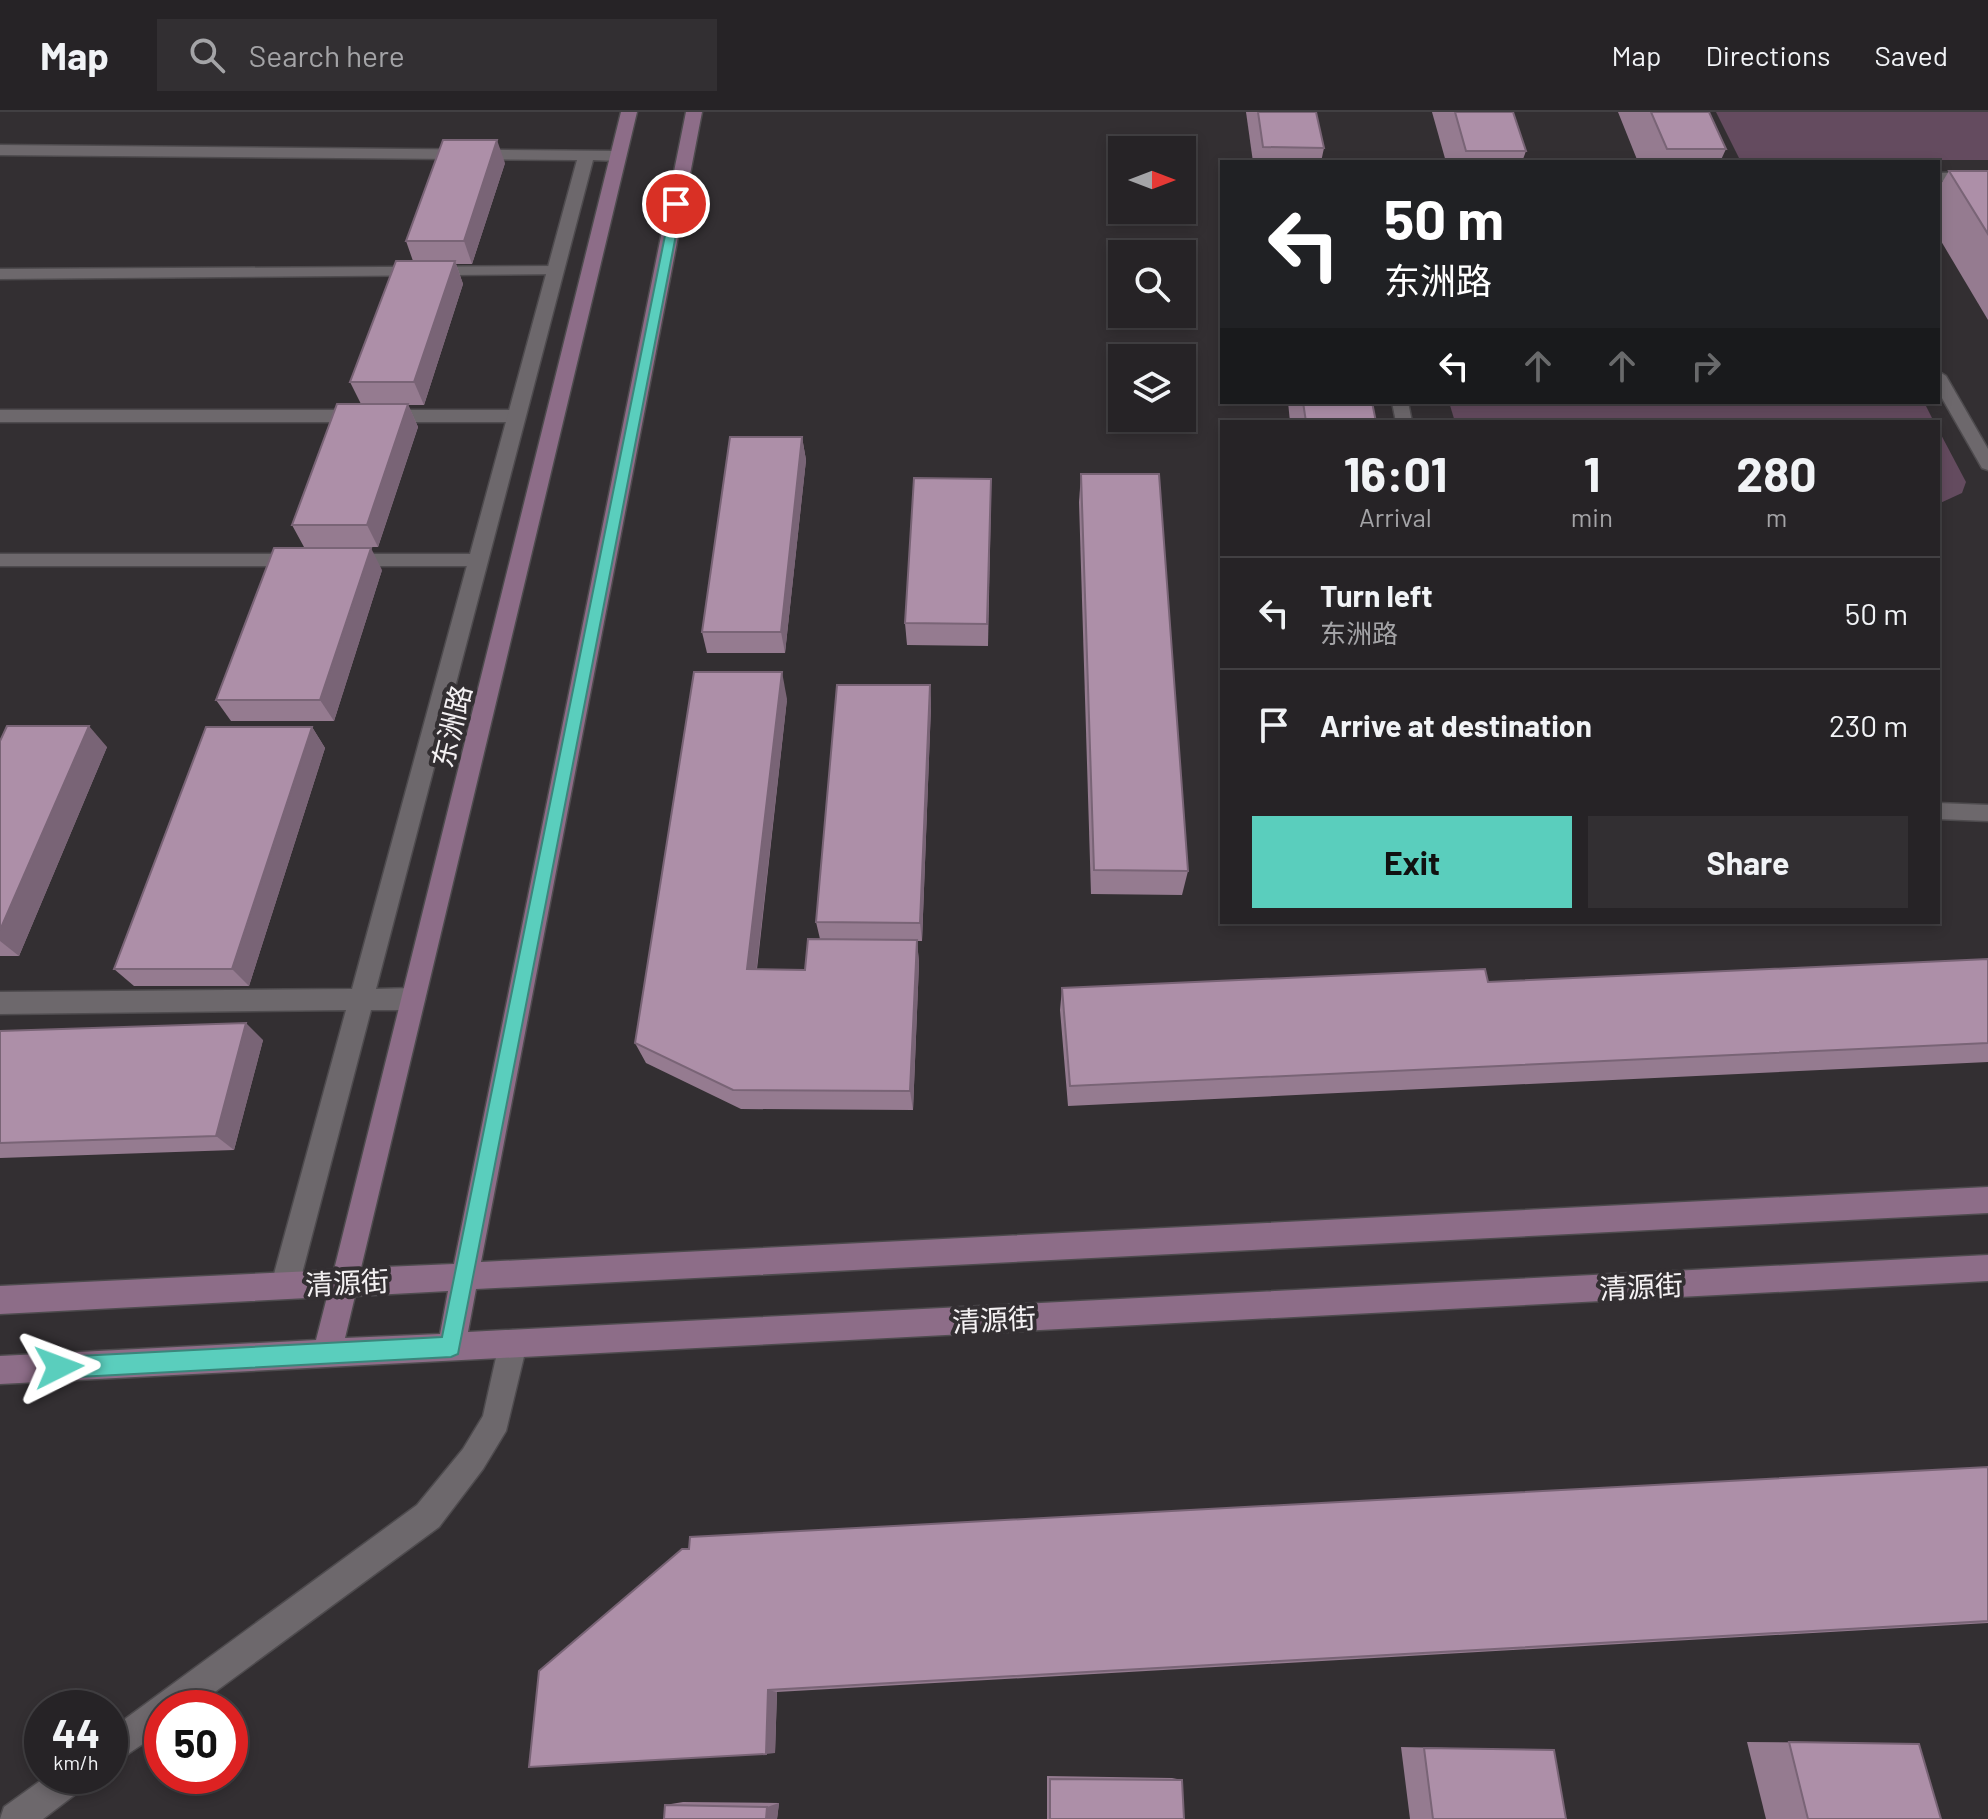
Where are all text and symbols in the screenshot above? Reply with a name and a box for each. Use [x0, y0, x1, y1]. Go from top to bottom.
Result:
search box [157, 19, 717, 91]
text: Map [40, 32, 109, 78]
icon: search [185, 33, 229, 77]
text: Search here [249, 37, 405, 73]
text: Map [1612, 38, 1661, 72]
text: Directions [1705, 38, 1831, 72]
text: Saved [1875, 38, 1948, 72]
north arrow [1108, 136, 1196, 224]
map controls [1108, 136, 1196, 432]
pin [642, 170, 710, 238]
icon: arrive [654, 182, 698, 226]
text: 50 m [1384, 184, 1504, 251]
icon: left [1252, 192, 1356, 296]
button: search [1108, 240, 1196, 328]
text: 东洲路 [1384, 258, 1492, 301]
button: layers [1108, 344, 1196, 432]
icon: left [1432, 344, 1476, 388]
icon: ahead [1516, 344, 1560, 388]
icon: ahead [1600, 344, 1644, 388]
icon: right [1684, 344, 1728, 388]
text: 16:01 [1343, 444, 1447, 502]
text: 1 [1583, 444, 1600, 502]
text: 280 [1736, 444, 1817, 502]
text: Arrival [1359, 501, 1432, 532]
text: min [1571, 501, 1613, 532]
text: m [1766, 501, 1787, 532]
text: Turn left [1320, 577, 1433, 613]
icon: left [1252, 591, 1296, 635]
text: 50 m [1845, 595, 1908, 631]
text: 东洲路 [1320, 617, 1398, 648]
street label: 东洲路 [424, 681, 478, 771]
icon: arrive [1252, 703, 1296, 747]
text: Arrive at destination [1320, 707, 1592, 743]
text: 230 m [1829, 707, 1908, 743]
button: Exit [1252, 816, 1572, 908]
button: Share [1588, 816, 1908, 908]
street label: 清源街 [304, 1263, 390, 1301]
street label: 清源街 [1598, 1267, 1684, 1305]
street label: 清源街 [951, 1300, 1037, 1338]
position arrow [17, 1325, 101, 1409]
speed limit sign: 50 [144, 1690, 248, 1794]
text: 44 [52, 1708, 100, 1756]
text: km/h [53, 1750, 99, 1774]

